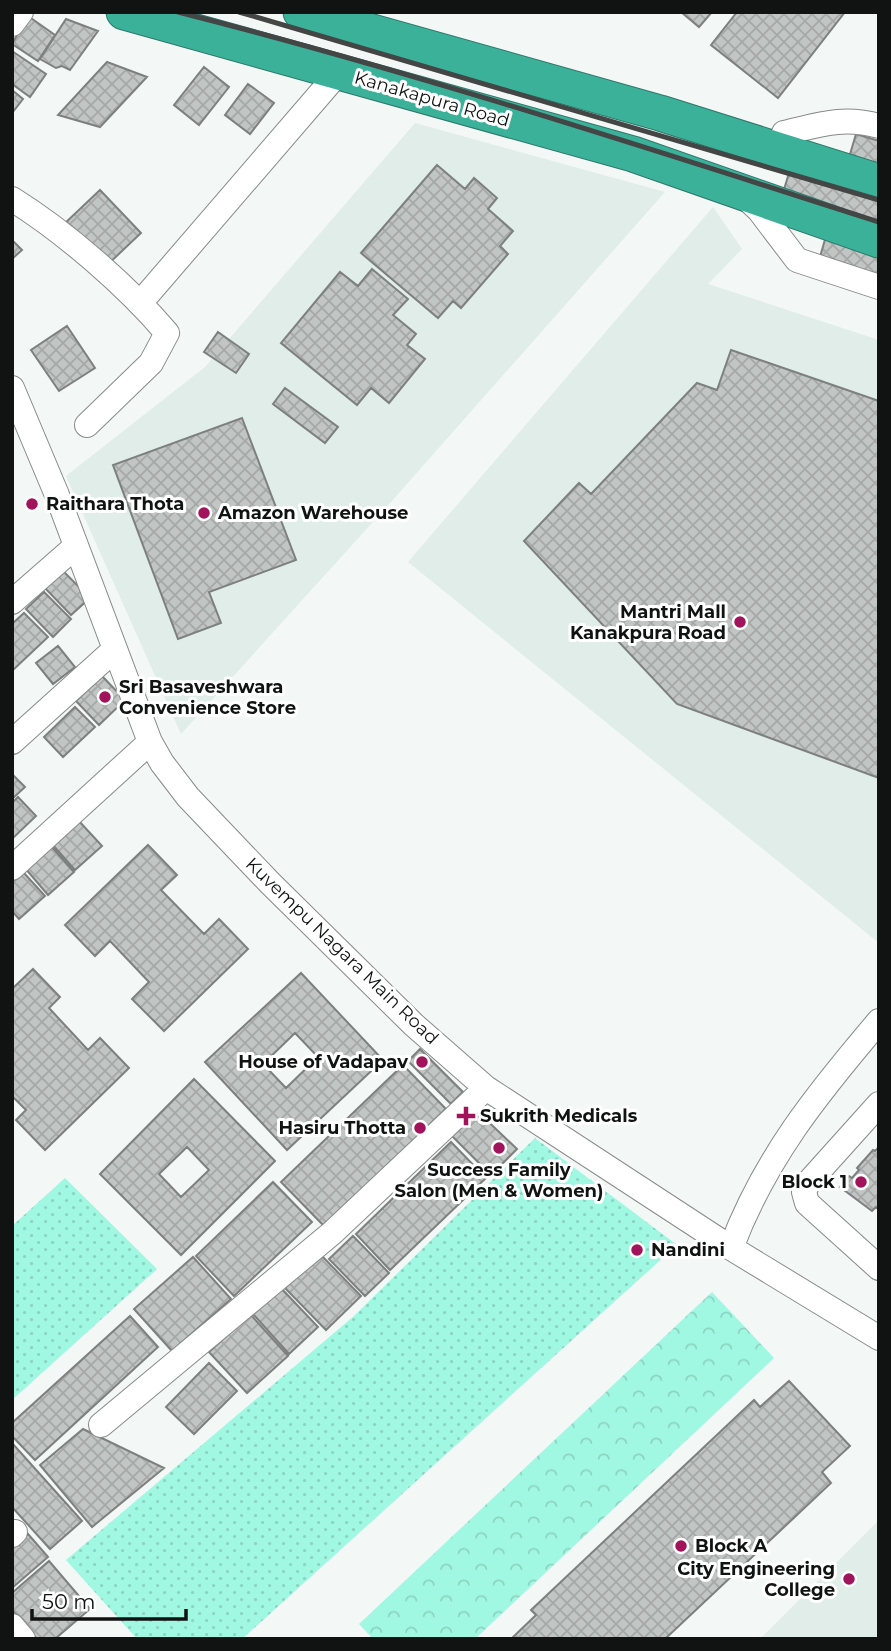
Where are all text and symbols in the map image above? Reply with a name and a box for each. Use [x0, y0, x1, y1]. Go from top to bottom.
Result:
street label: Kanakapura Road [352, 66, 512, 132]
place label: Raithara Thota [46, 493, 184, 515]
marker: Raithara Thota [24, 496, 40, 512]
place label: Amazon Warehouse [217, 502, 408, 524]
marker: Amazon Warehouse [196, 505, 212, 521]
place label: Mantri Mall Kanakpura Road [570, 601, 726, 644]
marker: Mantri Mall Kanakpura Road [732, 614, 748, 630]
place label: Sri Basaveshwara Convenience Store [119, 676, 296, 719]
marker: Sri Basaveshwara Convenience Store [97, 689, 113, 705]
street label: Kuvempu Nagara Main Road [241, 853, 443, 1049]
place label: House of Vadapav [238, 1051, 408, 1073]
marker: House of Vadapav [414, 1054, 430, 1070]
place label: Sukrith Medicals [480, 1105, 638, 1127]
marker: Sukrith Medicals [458, 1108, 474, 1124]
place label: Hasiru Thotta [279, 1117, 406, 1139]
marker: Hasiru Thotta [412, 1120, 428, 1136]
marker: Success Family Salon (Men & Women) [491, 1140, 507, 1156]
place label: Success Family Salon (Men & Women) [395, 1159, 603, 1202]
place label: Block 1 [782, 1171, 847, 1193]
marker: Block 1 [853, 1174, 869, 1190]
place label: Nandini [651, 1239, 725, 1261]
marker: Nandini [629, 1242, 645, 1258]
place label: Block A [695, 1535, 767, 1557]
marker: Block A [673, 1538, 689, 1554]
place label: City Engineering College [677, 1558, 835, 1601]
marker: City Engineering College [841, 1571, 857, 1587]
scale bar [32, 1578, 186, 1622]
text: 50 m [42, 1589, 96, 1614]

